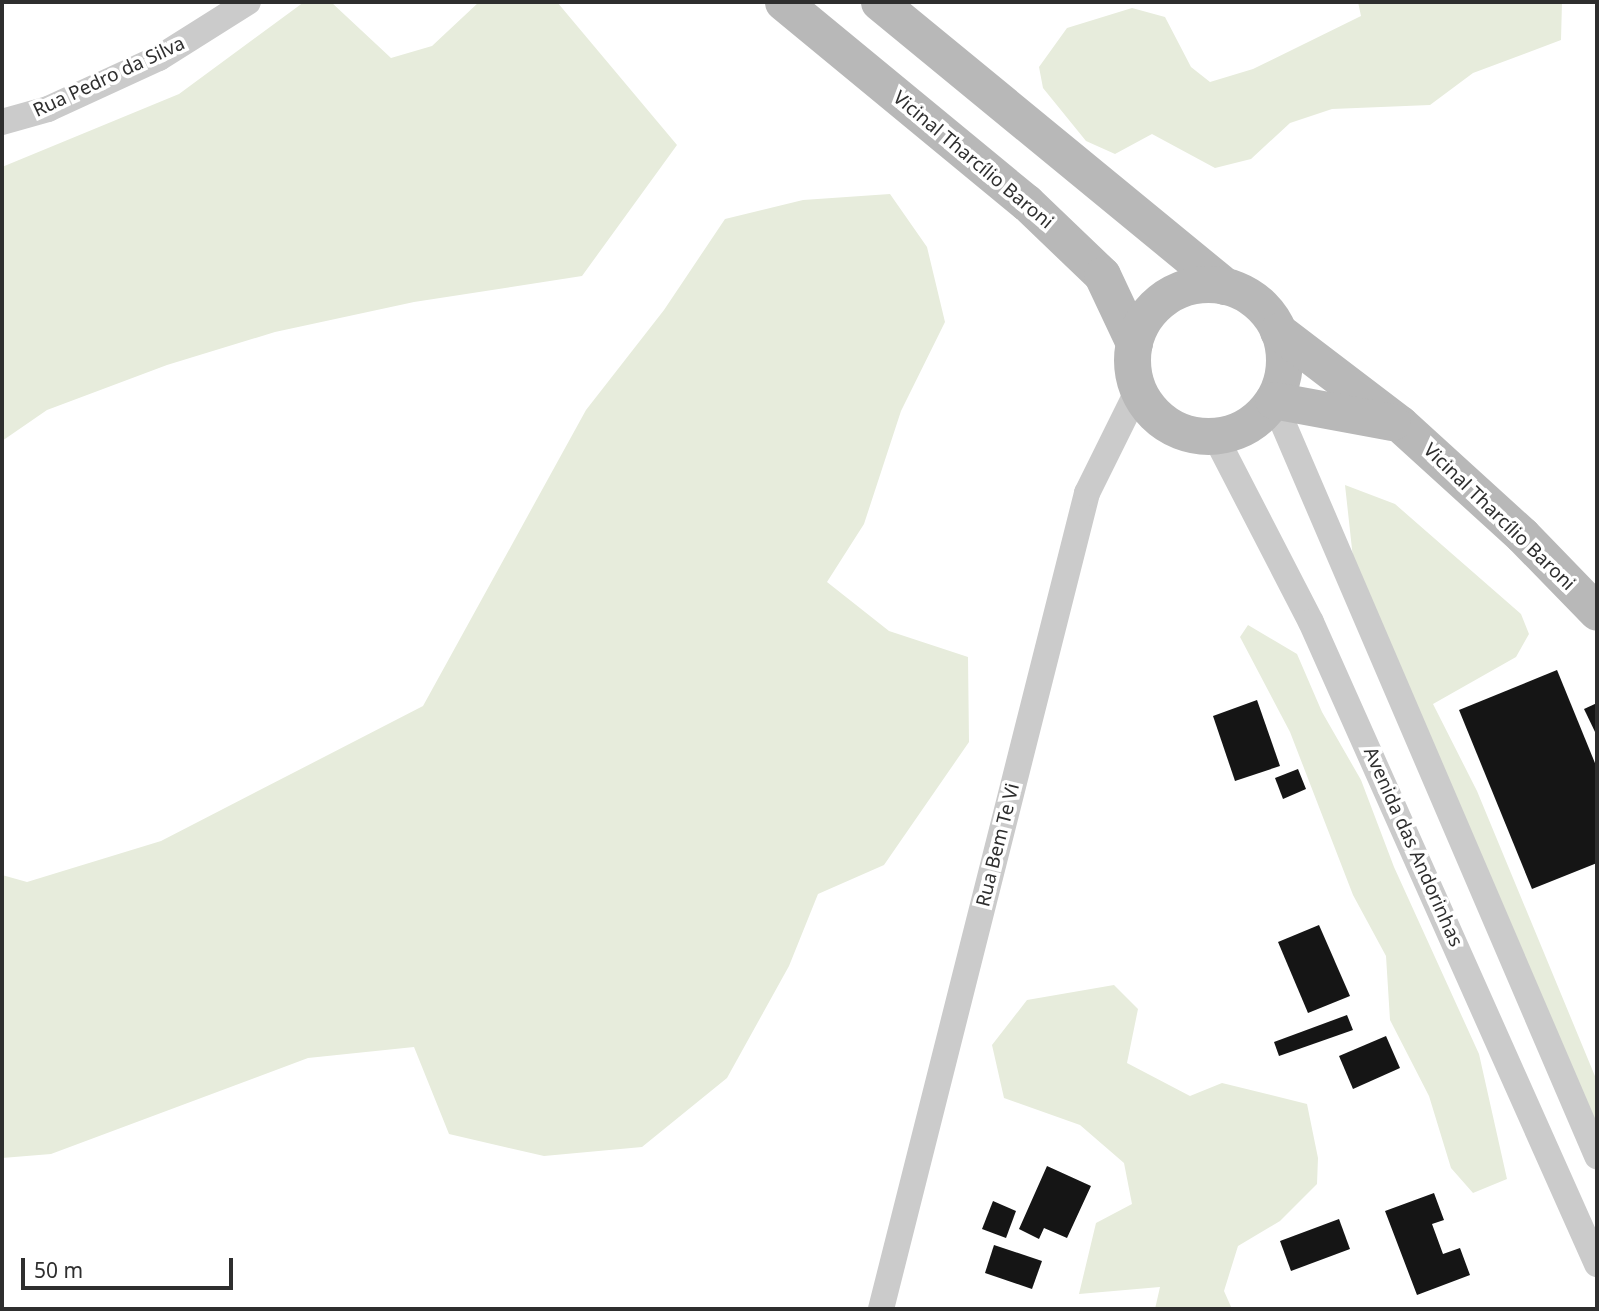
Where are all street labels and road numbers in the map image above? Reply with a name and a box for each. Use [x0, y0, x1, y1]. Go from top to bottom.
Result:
street label: Rua Pedro da Silva [30, 32, 188, 122]
street label: Vicinal Tharcílio Baroni [888, 86, 1058, 234]
street label: Vicinal Tharcílio Baroni [1418, 439, 1580, 595]
street label: Avenida das Andorinhas [1359, 744, 1467, 950]
street label: Rua Bem Te Vi [972, 781, 1024, 909]

